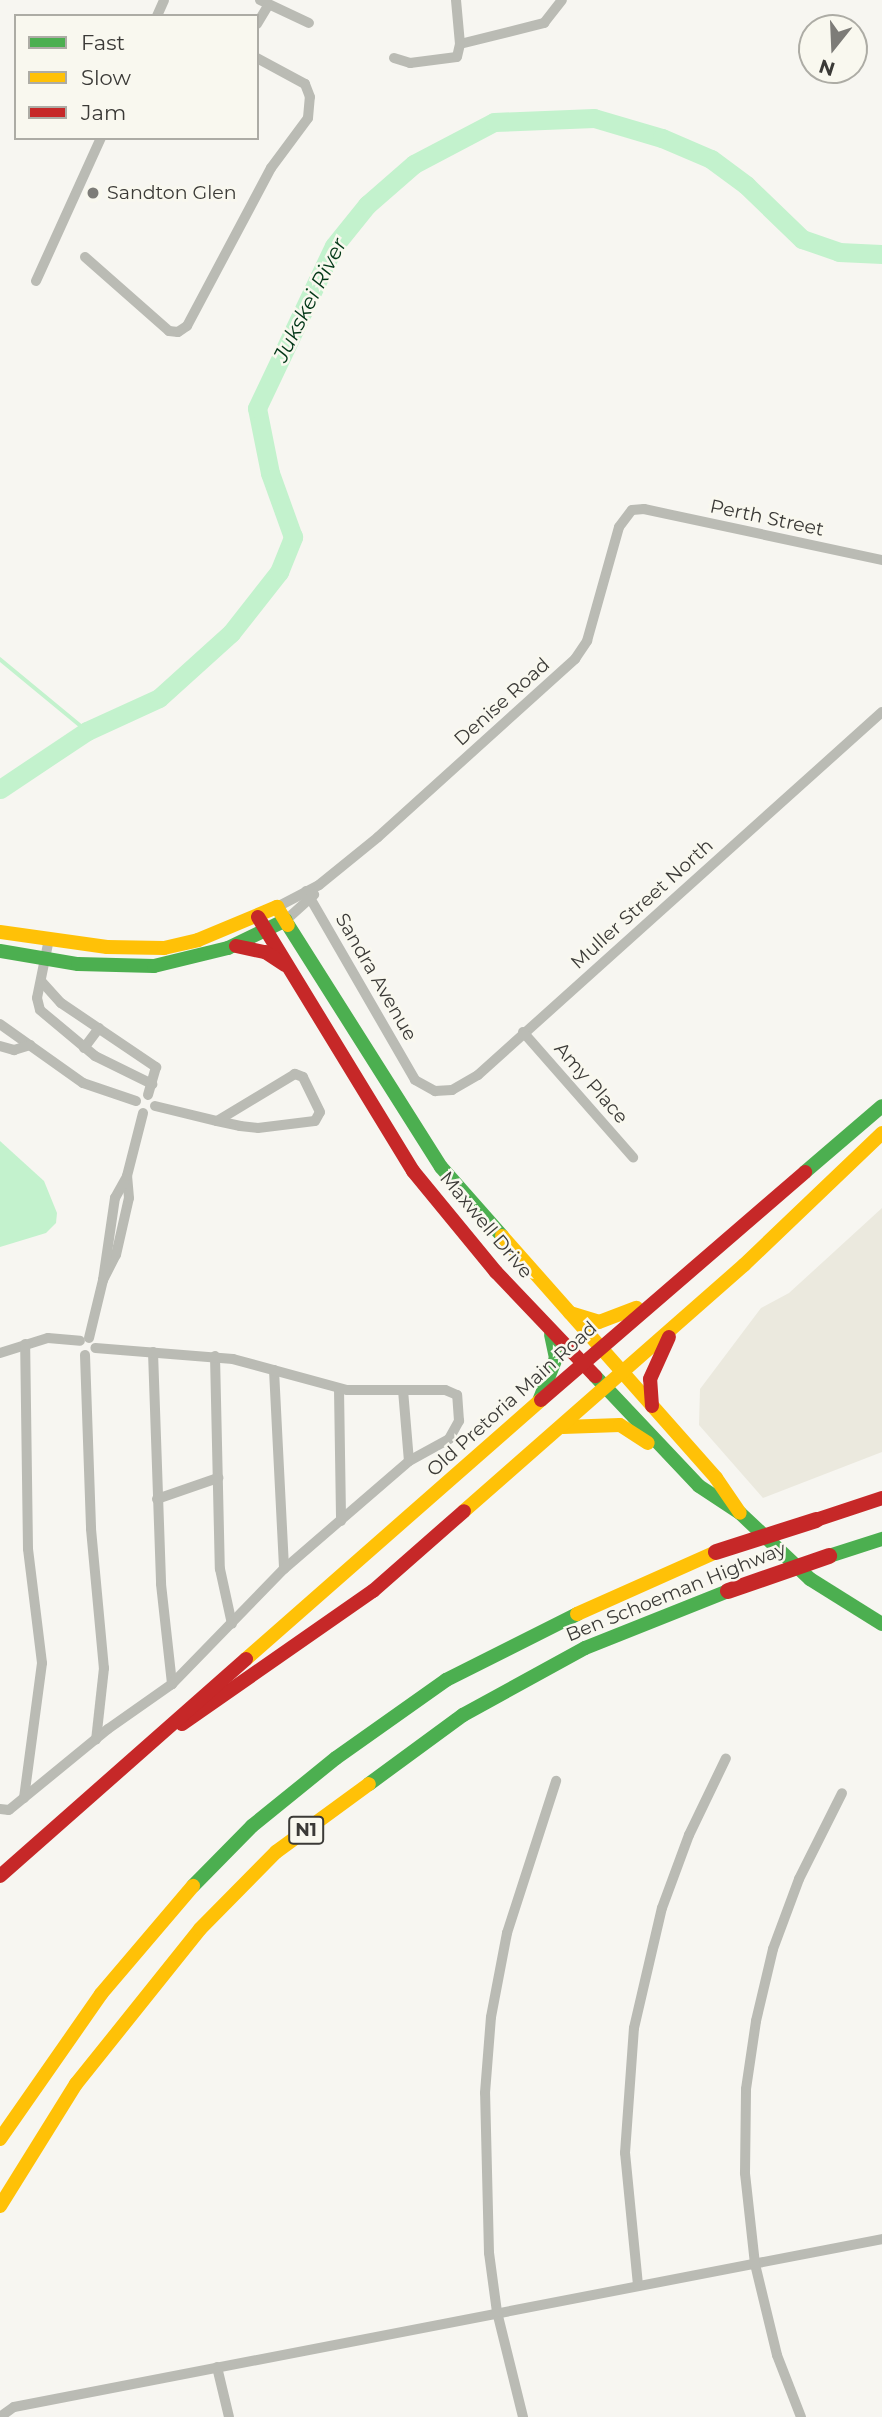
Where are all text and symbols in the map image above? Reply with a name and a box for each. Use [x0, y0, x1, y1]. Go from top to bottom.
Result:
legend [14, 14, 259, 140]
north arrow [798, 14, 868, 84]
text: Fast [81, 30, 125, 55]
text: N [816, 54, 838, 81]
text: Slow [81, 65, 131, 90]
text: Jam [81, 100, 126, 125]
place label: Sandton Glen [107, 182, 237, 204]
marker: Sandton Glen [85, 185, 101, 201]
water label: Jukskei River [268, 234, 352, 366]
street label: Perth Street [708, 495, 826, 541]
street label: Denise Road [450, 653, 554, 751]
street label: Muller Street North [566, 834, 718, 974]
street label: Sandra Avenue [330, 909, 422, 1045]
street label: Amy Place [549, 1038, 633, 1128]
street label: Maxwell Drive [435, 1167, 537, 1283]
street label: Old Pretoria Main Road [422, 1317, 602, 1481]
street label: Ben Schoeman Highway [563, 1537, 789, 1647]
road number: N1 [287, 1816, 325, 1844]

